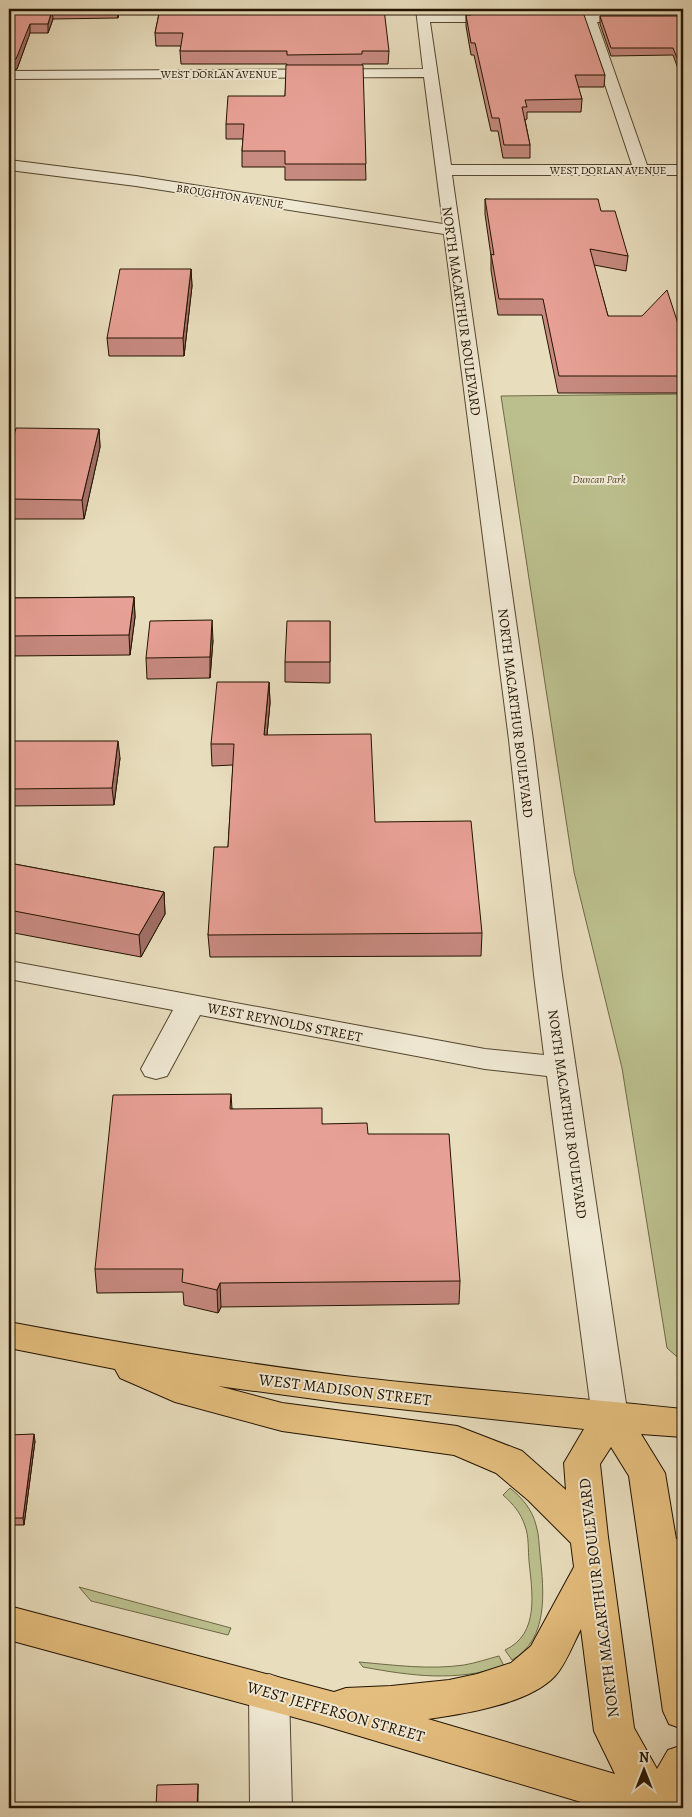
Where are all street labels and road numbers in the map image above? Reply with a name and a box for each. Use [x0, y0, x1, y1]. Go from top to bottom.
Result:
street label: WEST DORLAN AVENUE [160, 67, 277, 82]
street label: WEST DORLAN AVENUE [549, 163, 666, 178]
street label: BROUGHTON AVENUE [175, 181, 285, 212]
street label: NORTH MACARTHUR BOULEVARD [437, 205, 486, 417]
street label: NORTH MACARTHUR BOULEVARD [493, 607, 538, 819]
street label: WEST REYNOLDS STREET [205, 998, 364, 1047]
street label: NORTH MACARTHUR BOULEVARD [543, 1008, 592, 1220]
street label: WEST MADISON STREET [256, 1368, 433, 1412]
street label: NORTH MACARTHUR BOULEVARD [573, 1477, 625, 1719]
street label: WEST JEFFERSON STREET [243, 1676, 427, 1748]

